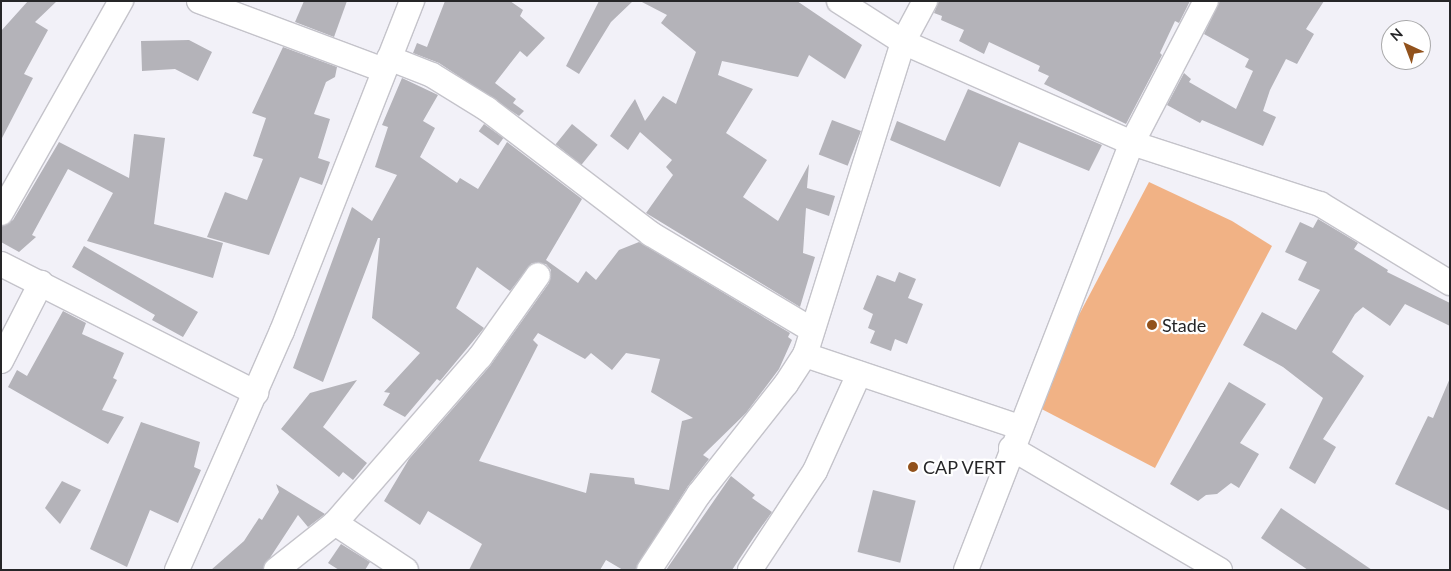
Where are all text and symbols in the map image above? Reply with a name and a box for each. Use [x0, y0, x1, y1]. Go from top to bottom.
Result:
north arrow [1381, 20, 1431, 70]
text: N [1386, 25, 1406, 44]
place label: Stade [1162, 314, 1206, 336]
marker: Stade [1146, 319, 1158, 331]
place label: CAP VERT [923, 456, 1007, 478]
marker: CAP VERT [907, 461, 919, 473]

